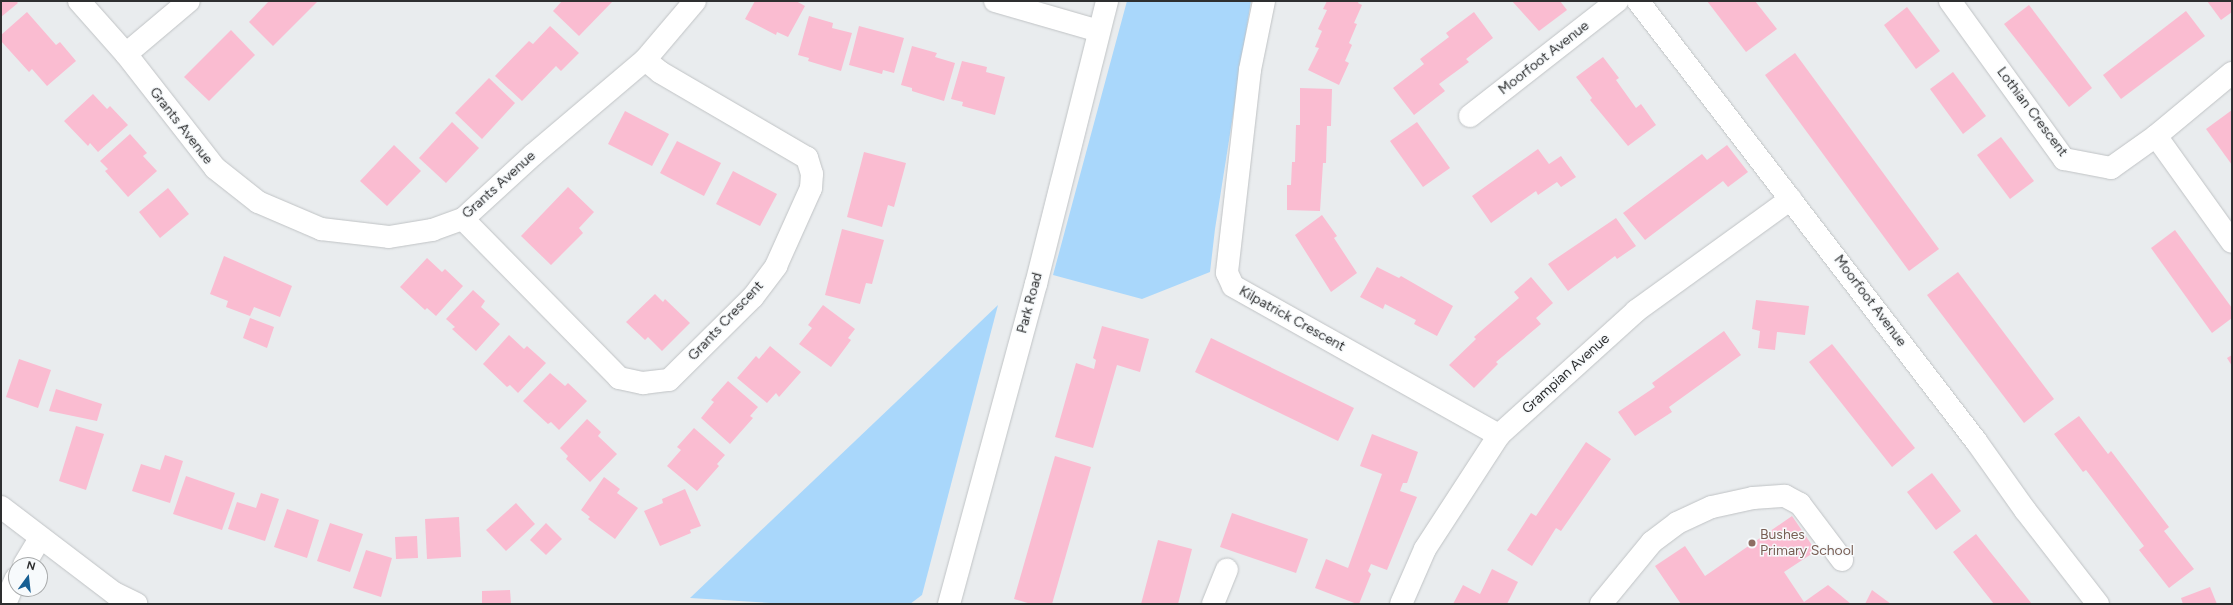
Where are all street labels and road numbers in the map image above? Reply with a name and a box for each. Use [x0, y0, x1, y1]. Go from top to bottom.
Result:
street label: Moorfoot Avenue [1495, 17, 1593, 99]
street label: Lothian Crescent [1993, 64, 2071, 160]
street label: Grants Avenue [146, 84, 216, 168]
street label: Grants Avenue [459, 148, 539, 222]
street label: Moorfoot Avenue [1830, 252, 1910, 350]
street label: Park Road [1014, 271, 1046, 335]
street label: Grants Crescent [685, 278, 767, 364]
street label: Kilpatrick Crescent [1236, 283, 1348, 355]
street label: Grampian Avenue [1519, 330, 1613, 418]

